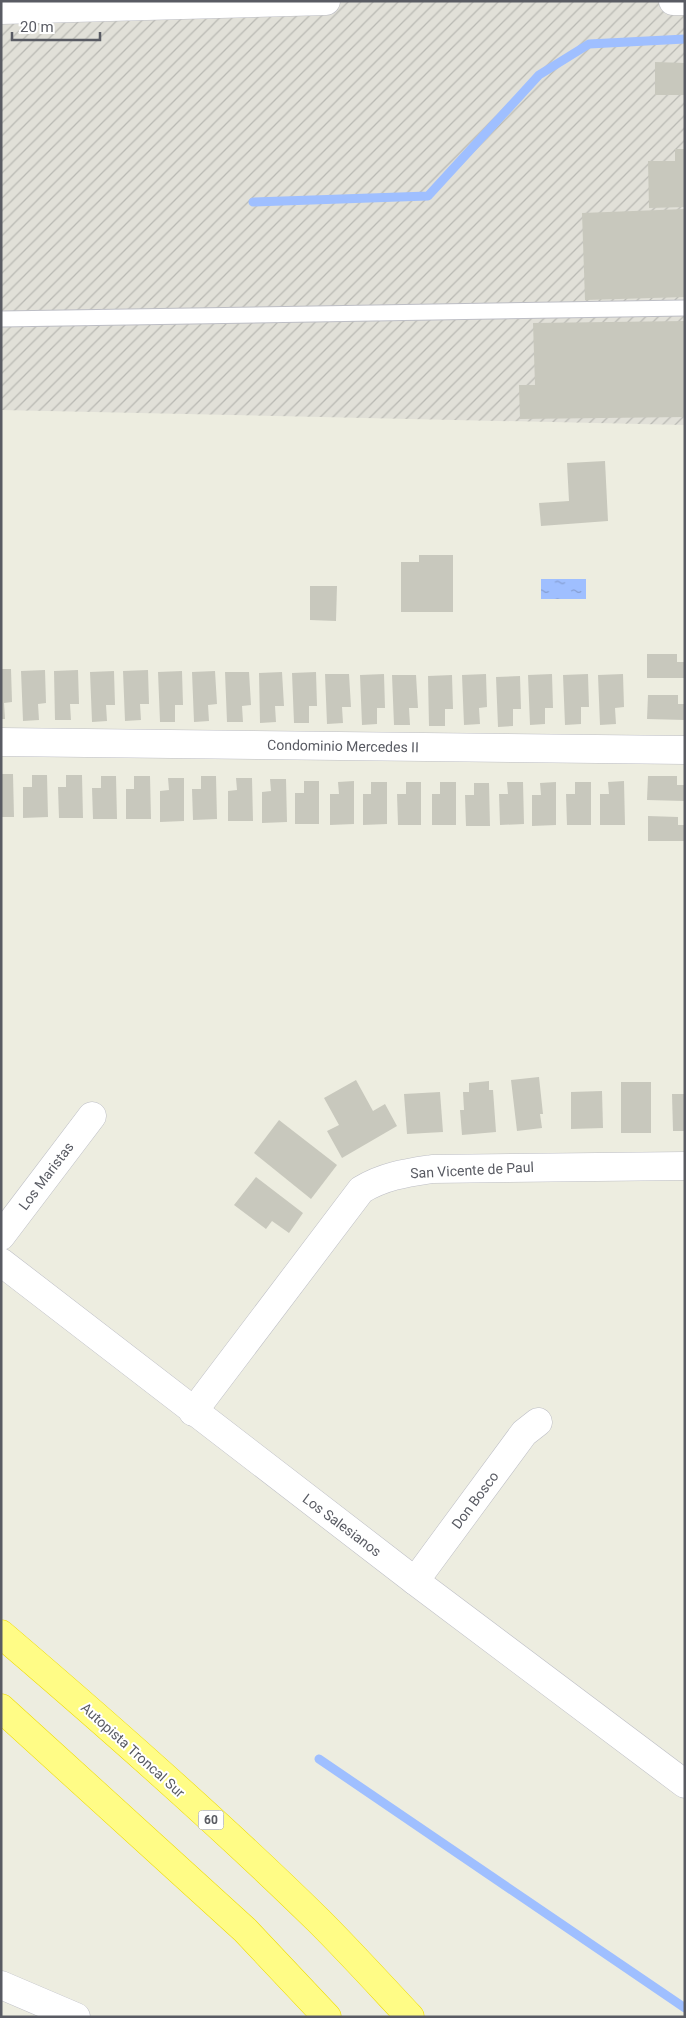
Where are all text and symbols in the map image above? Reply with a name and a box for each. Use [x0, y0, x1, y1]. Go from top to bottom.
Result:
scale bar [12, 10, 100, 42]
text: 20 m [20, 18, 54, 36]
street label: Condominio Mercedes II [267, 737, 419, 755]
street label: Los Maristas [15, 1139, 77, 1213]
street label: San Vicente de Paul [410, 1159, 534, 1181]
street label: Don Bosco [448, 1468, 502, 1532]
street label: Los Salesianos [300, 1490, 384, 1560]
street label: Autopista Troncal Sur [78, 1699, 188, 1801]
road number: 60 [198, 1810, 224, 1830]

